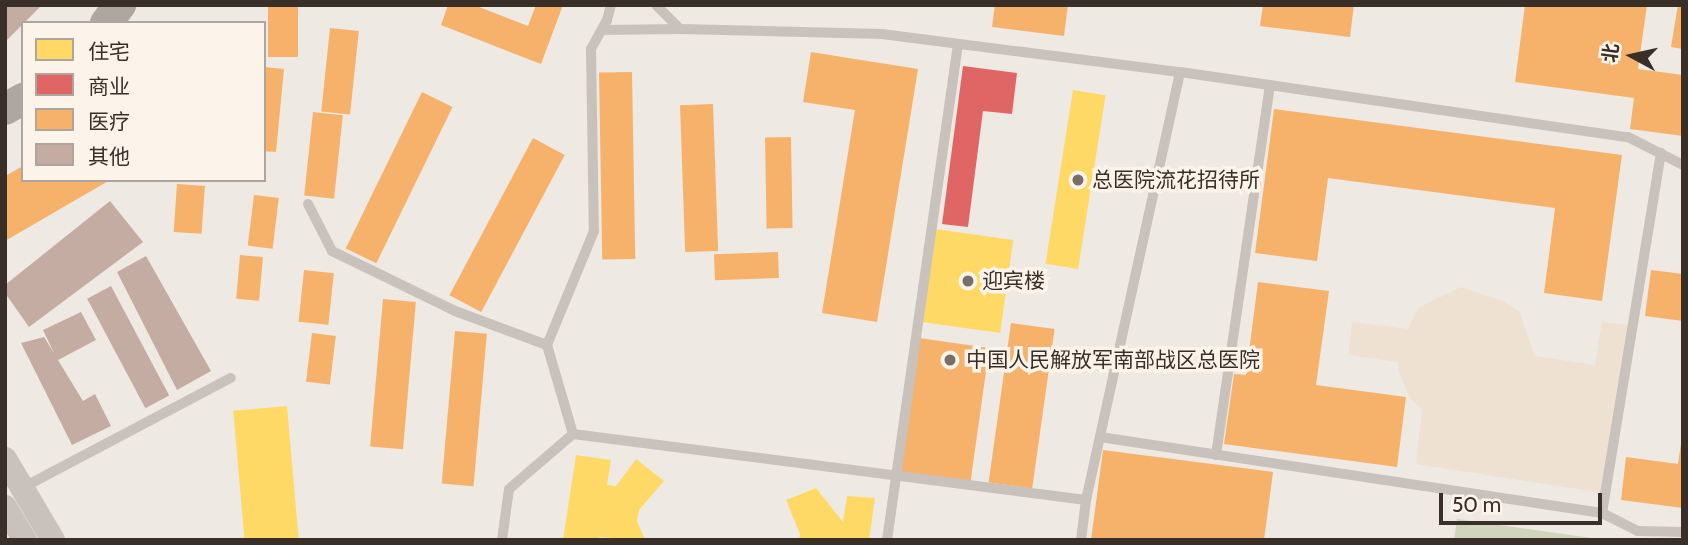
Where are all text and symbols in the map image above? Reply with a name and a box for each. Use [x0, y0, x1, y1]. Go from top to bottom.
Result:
legend [21, 21, 266, 182]
north arrow [1597, 21, 1667, 91]
text: 住宅 [88, 39, 130, 64]
text: 北 [1598, 42, 1623, 64]
text: 商业 [88, 74, 130, 99]
text: 医疗 [88, 109, 130, 134]
text: 其他 [88, 144, 130, 169]
place label: 总医院流花招待所 [1092, 167, 1260, 193]
marker: 总医院流花招待所 [1070, 172, 1086, 188]
place label: 迎宾楼 [982, 268, 1045, 294]
marker: 迎宾楼 [960, 273, 976, 289]
place label: 中国人民解放军南部战区总医院 [966, 347, 1260, 373]
marker: 中国人民解放军南部战区总医院 [940, 350, 960, 370]
scale bar [1443, 478, 1606, 522]
text: 50 m [1452, 492, 1501, 517]

